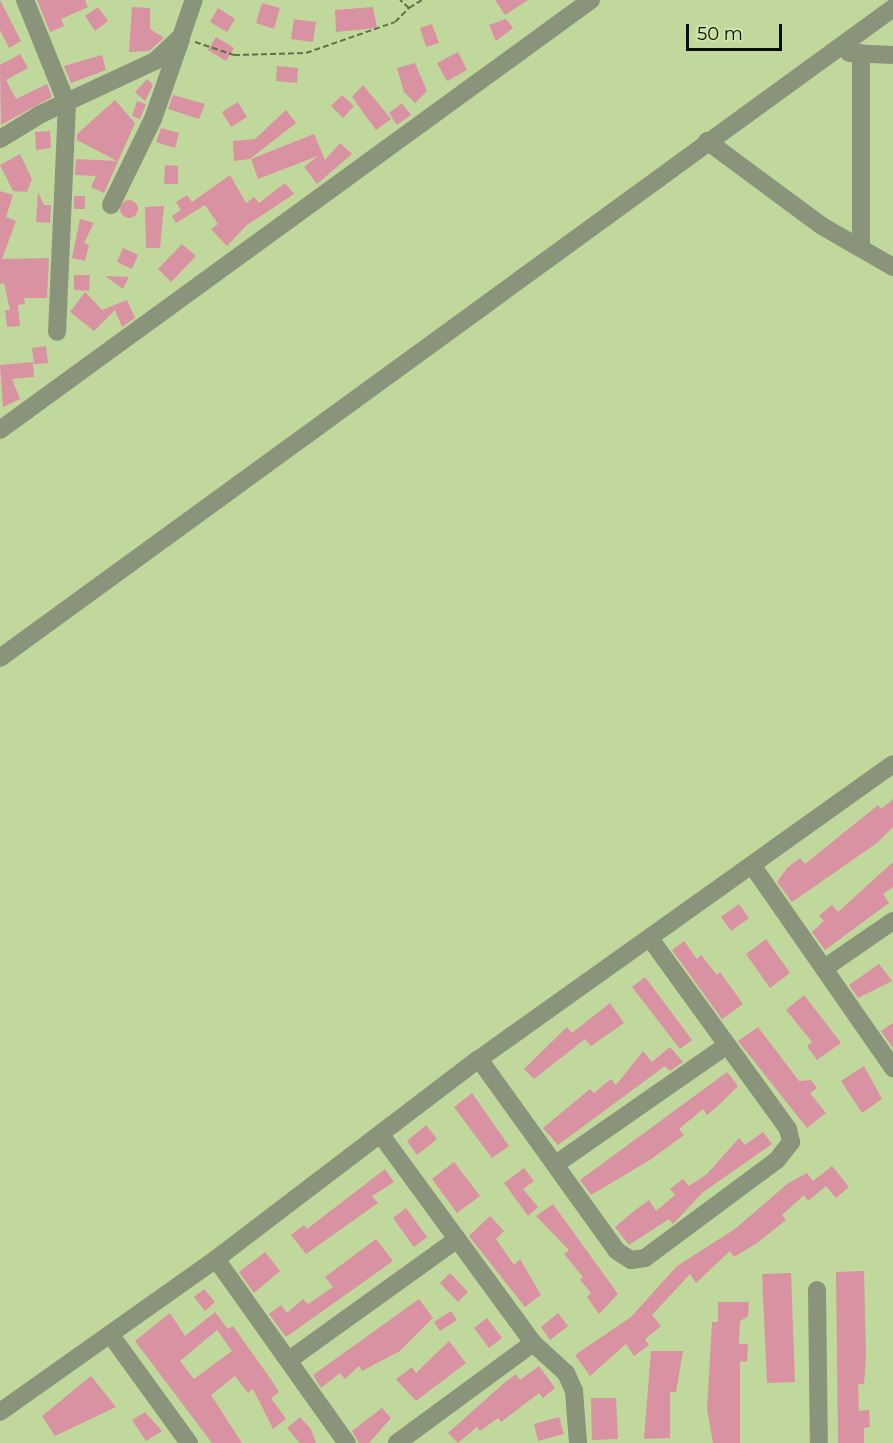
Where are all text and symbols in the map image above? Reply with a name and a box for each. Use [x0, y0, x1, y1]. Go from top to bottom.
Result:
scale bar [689, 12, 785, 50]
text: 50 m [697, 23, 743, 45]

